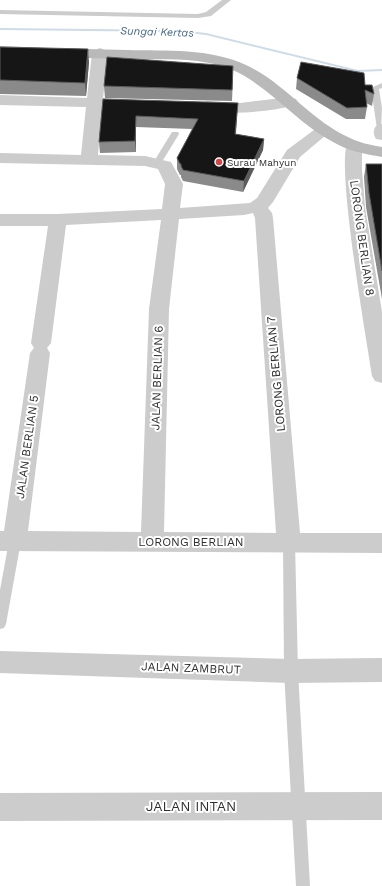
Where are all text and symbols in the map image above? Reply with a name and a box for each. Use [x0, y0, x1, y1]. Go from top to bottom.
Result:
water label: Sungai Kertas [120, 24, 194, 40]
marker: Surau Mahyun [214, 157, 224, 167]
place label: Surau Mahyun [227, 157, 296, 168]
street label: LORONG BERLIAN 8 [347, 179, 377, 297]
street label: LORONG BERLIAN 7 [264, 316, 288, 432]
street label: JALAN BERLIAN 6 [148, 325, 166, 431]
street label: JALAN BERLIAN 5 [13, 394, 41, 500]
street label: LORONG BERLIAN [138, 535, 244, 549]
street label: JALAN ZAMBRUT [141, 659, 241, 677]
street label: JALAN INTAN [146, 798, 236, 814]

